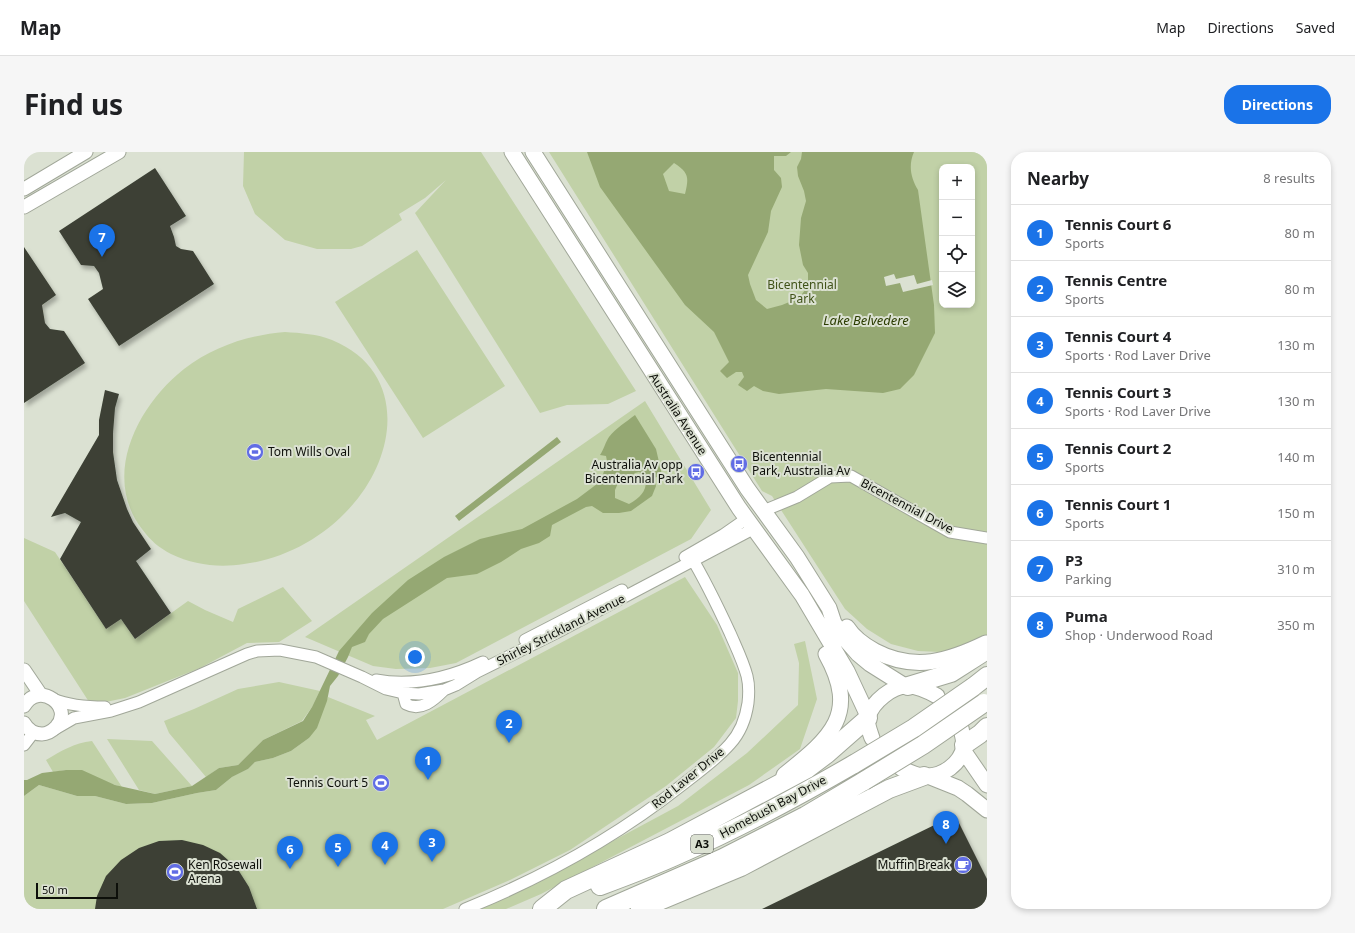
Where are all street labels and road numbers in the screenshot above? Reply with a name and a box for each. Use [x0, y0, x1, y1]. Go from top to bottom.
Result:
street label: Australia Avenue [645, 369, 711, 458]
street label: Bicentennial Drive [858, 474, 957, 537]
street label: Shirley Strickland Avenue [494, 590, 628, 669]
street label: Rod Laver Drive [648, 743, 728, 812]
street label: Homebush Bay Drive [716, 771, 829, 842]
road number: A3 [691, 835, 713, 853]

